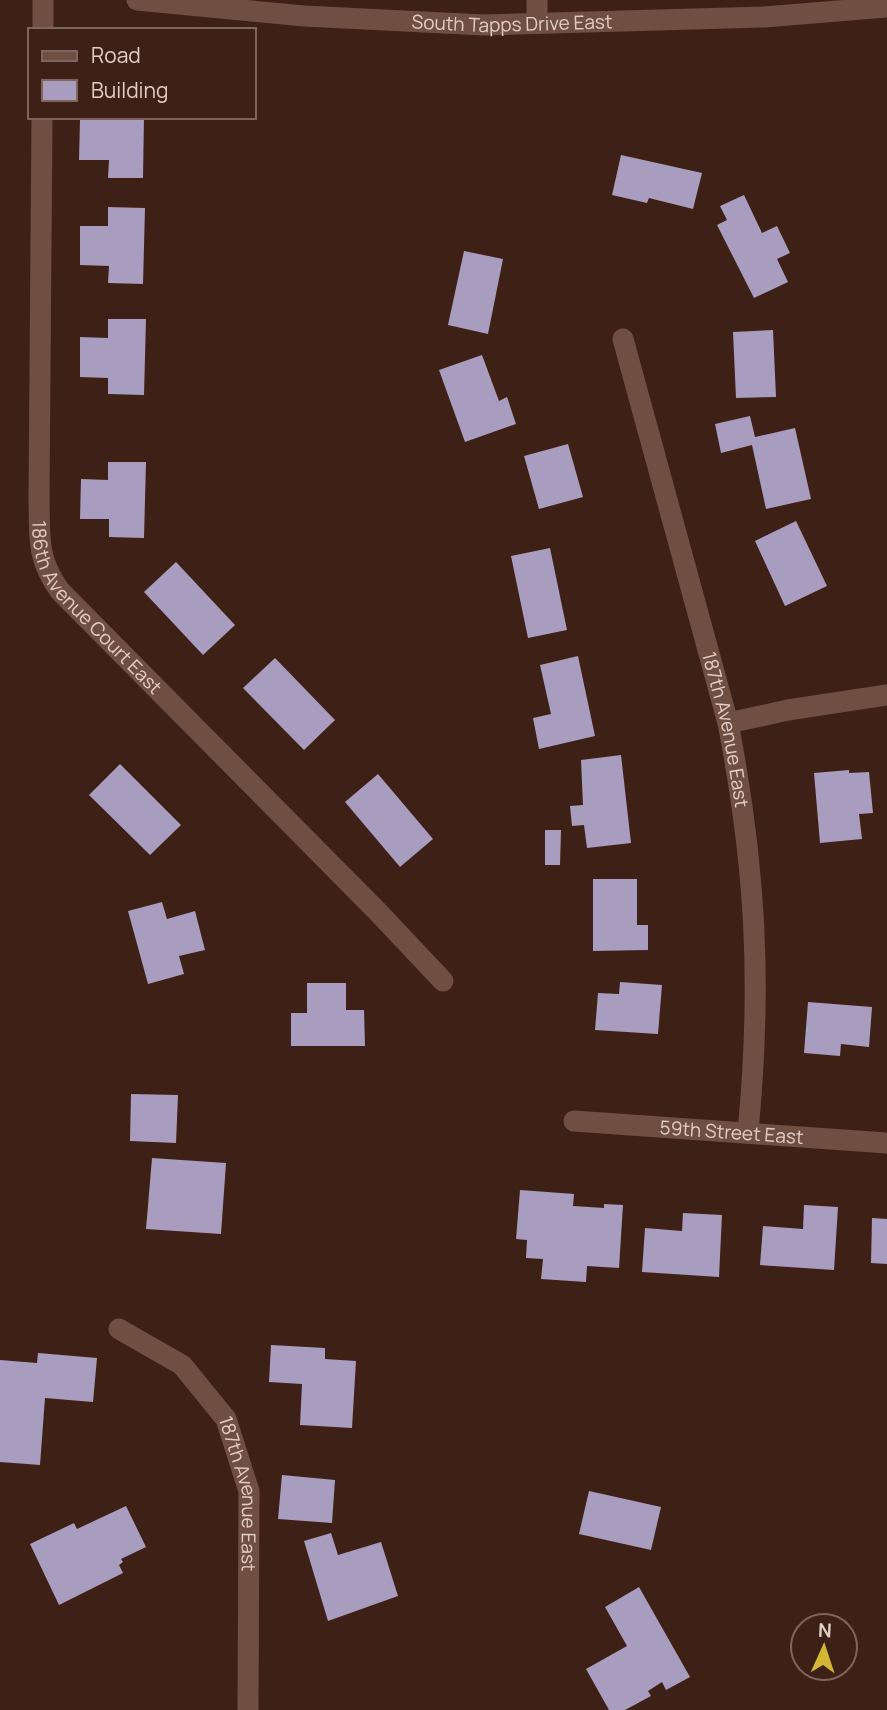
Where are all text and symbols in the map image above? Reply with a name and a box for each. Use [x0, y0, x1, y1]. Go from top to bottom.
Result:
street label: South Tapps Drive East [411, 8, 613, 38]
legend [28, 28, 256, 119]
text: Road [91, 41, 141, 69]
text: Building [91, 76, 168, 104]
street label: 186th Avenue Court East [26, 520, 168, 700]
street label: 187th Avenue East [696, 649, 755, 809]
street label: 59th Street East [659, 1114, 804, 1150]
street label: 187th Avenue East [213, 1413, 263, 1572]
north arrow [789, 1612, 859, 1682]
text: N [817, 1617, 832, 1643]

